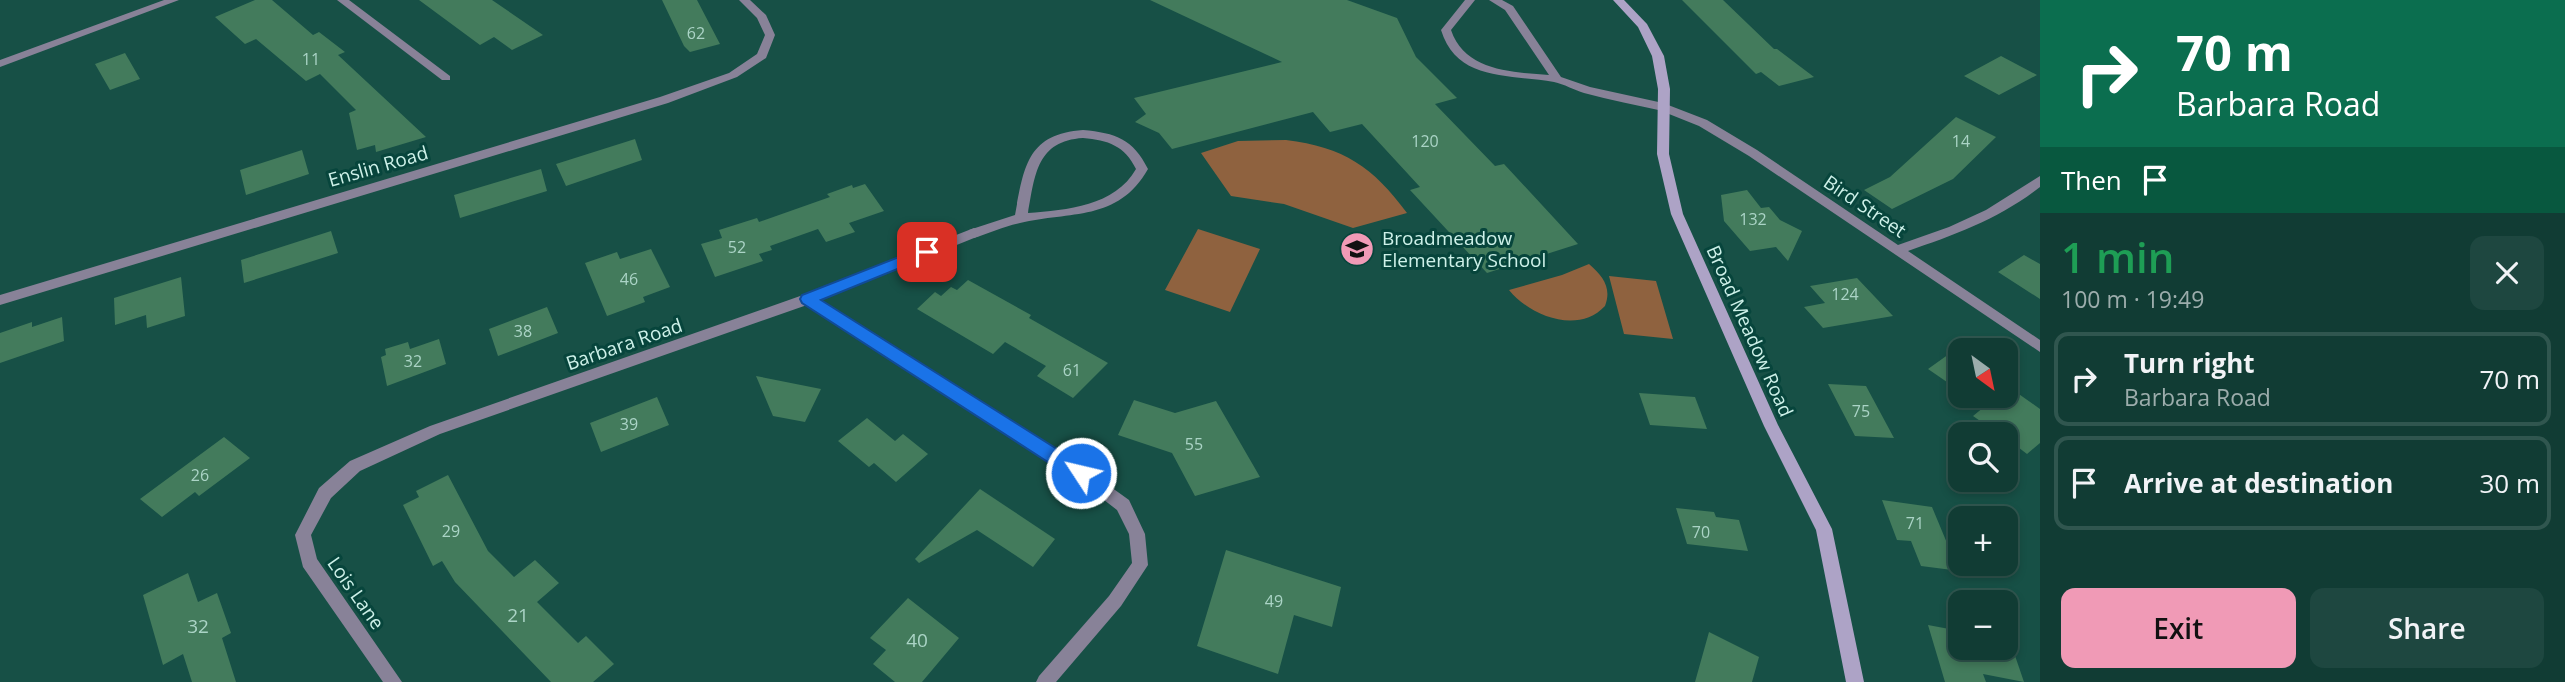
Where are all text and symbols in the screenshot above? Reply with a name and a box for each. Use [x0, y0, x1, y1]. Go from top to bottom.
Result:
text: 70 m [2176, 19, 2293, 85]
house number: 62 [687, 22, 705, 44]
icon: right [2061, 28, 2152, 119]
house number: 11 [302, 48, 320, 70]
text: Barbara Road [2176, 82, 2380, 125]
house number: 120 [1411, 130, 1439, 152]
house number: 14 [1952, 130, 1970, 152]
street label: Enslin Road [325, 139, 431, 193]
icon: arrive [2136, 161, 2174, 199]
text: Then [2061, 162, 2122, 198]
street label: Bird Street [1819, 169, 1912, 243]
house number: 132 [1739, 208, 1767, 230]
pin [897, 222, 957, 282]
place label: Broadmeadow Elementary School [1382, 225, 1546, 273]
text: 1 min [2061, 228, 2174, 285]
school or university icon: Broadmeadow Elementary School [1338, 230, 1376, 268]
icon: arrive [908, 233, 946, 271]
house number: 52 [728, 236, 746, 258]
button: close [2470, 236, 2544, 310]
street label: Broad Meadow Road [1701, 241, 1799, 421]
house number: 46 [620, 268, 638, 290]
house number: 124 [1831, 283, 1859, 305]
text: 100 m · 19:49 [2061, 283, 2204, 315]
street label: Barbara Road [562, 312, 686, 376]
house number: 38 [514, 320, 532, 342]
north arrow [1948, 338, 2018, 408]
map controls [1948, 338, 2018, 660]
text: Turn right [2124, 345, 2255, 381]
house number: 32 [404, 350, 422, 372]
house number: 61 [1063, 359, 1081, 381]
icon: right [2065, 360, 2103, 398]
text: 70 m [2479, 361, 2540, 397]
text: Barbara Road [2124, 381, 2271, 413]
house number: 75 [1852, 400, 1870, 422]
house number: 39 [620, 413, 638, 435]
button: search [1948, 422, 2018, 492]
house number: 55 [1185, 433, 1203, 455]
position arrow [1044, 436, 1118, 510]
house number: 26 [191, 464, 209, 486]
icon: arrive [2065, 464, 2103, 502]
text: Arrive at destination [2124, 465, 2393, 501]
text: 30 m [2479, 465, 2540, 501]
button: + [1948, 506, 2018, 576]
house number: 71 [1906, 512, 1924, 534]
house number: 29 [442, 520, 460, 542]
house number: 70 [1692, 521, 1710, 543]
street label: Lois Lane [322, 552, 390, 634]
button: Exit [2061, 588, 2296, 668]
button: Share [2310, 588, 2544, 668]
house number: 49 [1265, 590, 1283, 612]
button: − [1948, 590, 2018, 660]
house number: 21 [507, 602, 529, 628]
house number: 32 [187, 613, 209, 639]
house number: 40 [906, 627, 928, 653]

